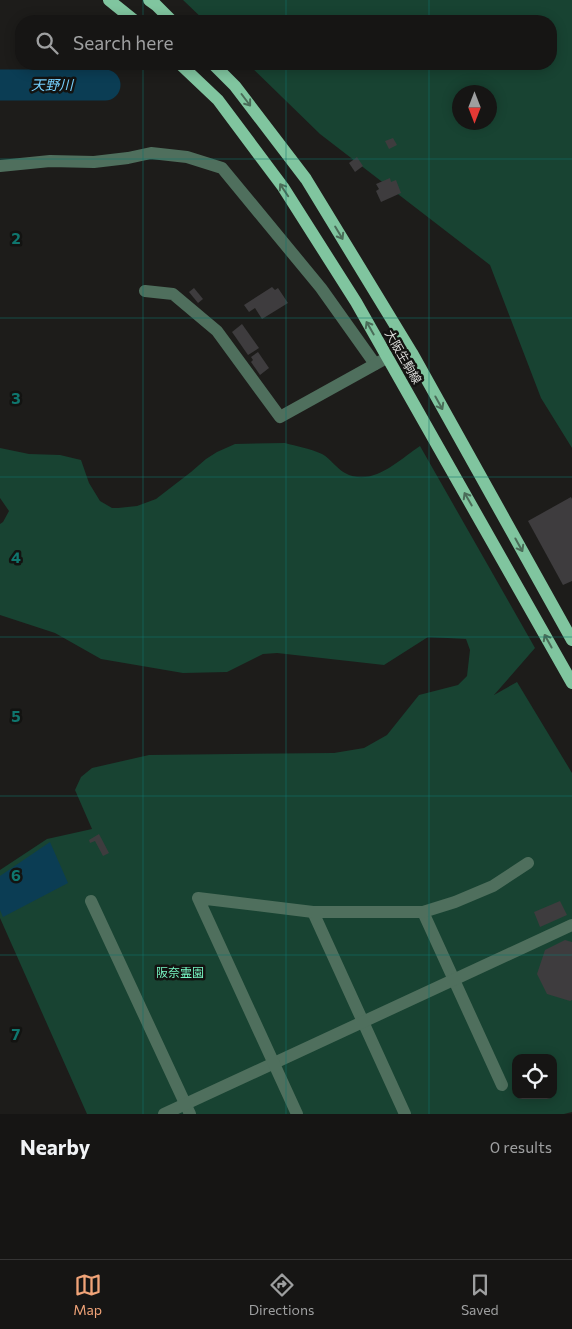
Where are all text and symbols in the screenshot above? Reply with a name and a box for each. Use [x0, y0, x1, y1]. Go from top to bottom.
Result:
search box [15, 15, 557, 70]
icon: search [33, 29, 61, 57]
text: Search here [73, 31, 173, 54]
water label: 天野川 [31, 76, 75, 93]
north arrow [452, 85, 497, 130]
one-way arrow [240, 93, 251, 106]
one-way arrow [279, 183, 289, 197]
one-way arrow [334, 225, 344, 239]
text: 2 [11, 228, 21, 247]
one-way arrow [365, 321, 375, 335]
street label: 大阪生駒線 [383, 327, 425, 386]
text: 3 [11, 388, 21, 407]
one-way arrow [435, 395, 445, 409]
one-way arrow [463, 492, 473, 507]
one-way arrow [514, 537, 524, 551]
text: 4 [11, 547, 21, 566]
one-way arrow [543, 633, 553, 648]
text: 5 [11, 706, 21, 725]
text: 6 [11, 865, 21, 884]
park label: 阪奈霊園 [156, 965, 204, 979]
text: 7 [12, 1024, 21, 1043]
map controls [512, 1054, 557, 1099]
button: locate [512, 1054, 557, 1099]
text: Nearby [20, 1134, 90, 1159]
text: 0 results [490, 1137, 552, 1156]
tab: Map [73, 1271, 102, 1318]
tab: Directions [249, 1271, 314, 1318]
tab: Saved [461, 1271, 499, 1318]

